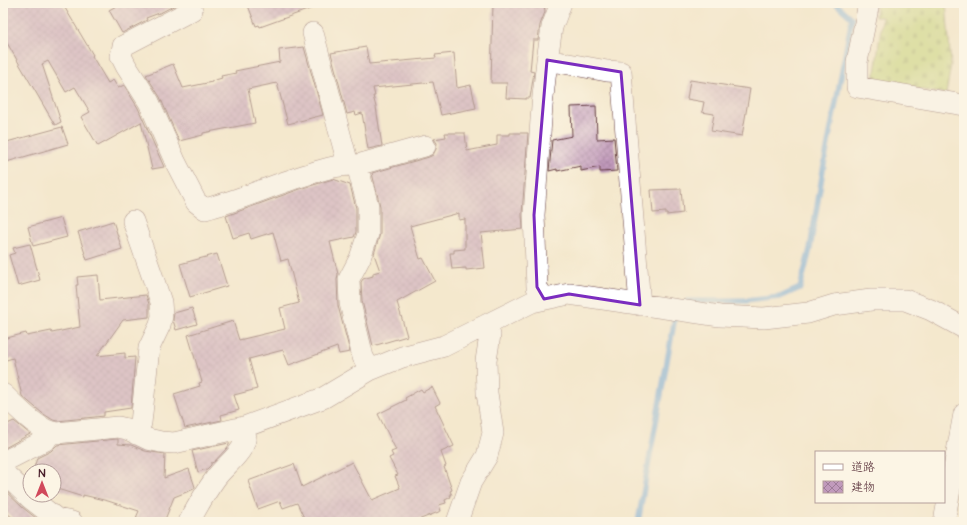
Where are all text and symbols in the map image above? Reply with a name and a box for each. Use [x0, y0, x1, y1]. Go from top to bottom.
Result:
legend [815, 451, 945, 503]
text: 道路 [851, 459, 875, 476]
north arrow [22, 463, 62, 503]
text: N [39, 466, 46, 481]
text: 建物 [851, 479, 875, 496]

